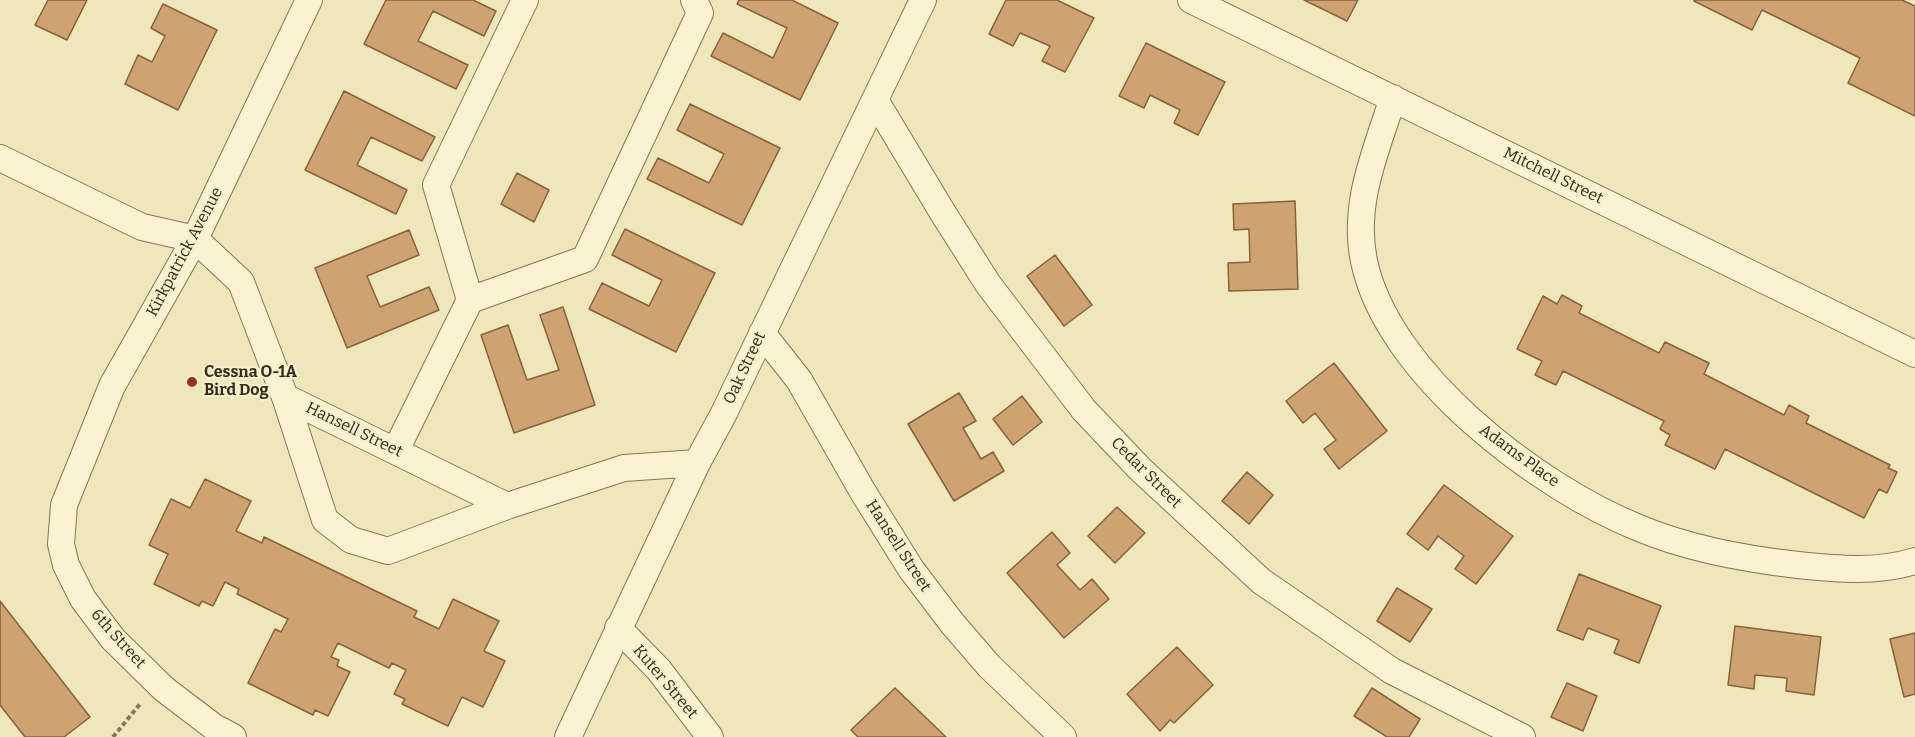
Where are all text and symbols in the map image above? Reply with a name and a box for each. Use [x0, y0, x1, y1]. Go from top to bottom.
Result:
street label: Mitchell Street [1500, 144, 1606, 208]
street label: Kirkpatrick Avenue [143, 184, 227, 320]
street label: Oak Street [720, 329, 770, 407]
place label: Cessna O-1A Bird Dog [204, 363, 297, 401]
marker: Cessna O-1A Bird Dog [185, 375, 199, 389]
street label: Hansell Street [302, 398, 406, 462]
street label: Adams Place [1475, 421, 1563, 491]
street label: Cedar Street [1107, 434, 1185, 512]
street label: Hansell Street [861, 497, 935, 595]
street label: 6th Street [86, 605, 150, 673]
street label: Kuter Street [629, 641, 701, 723]

